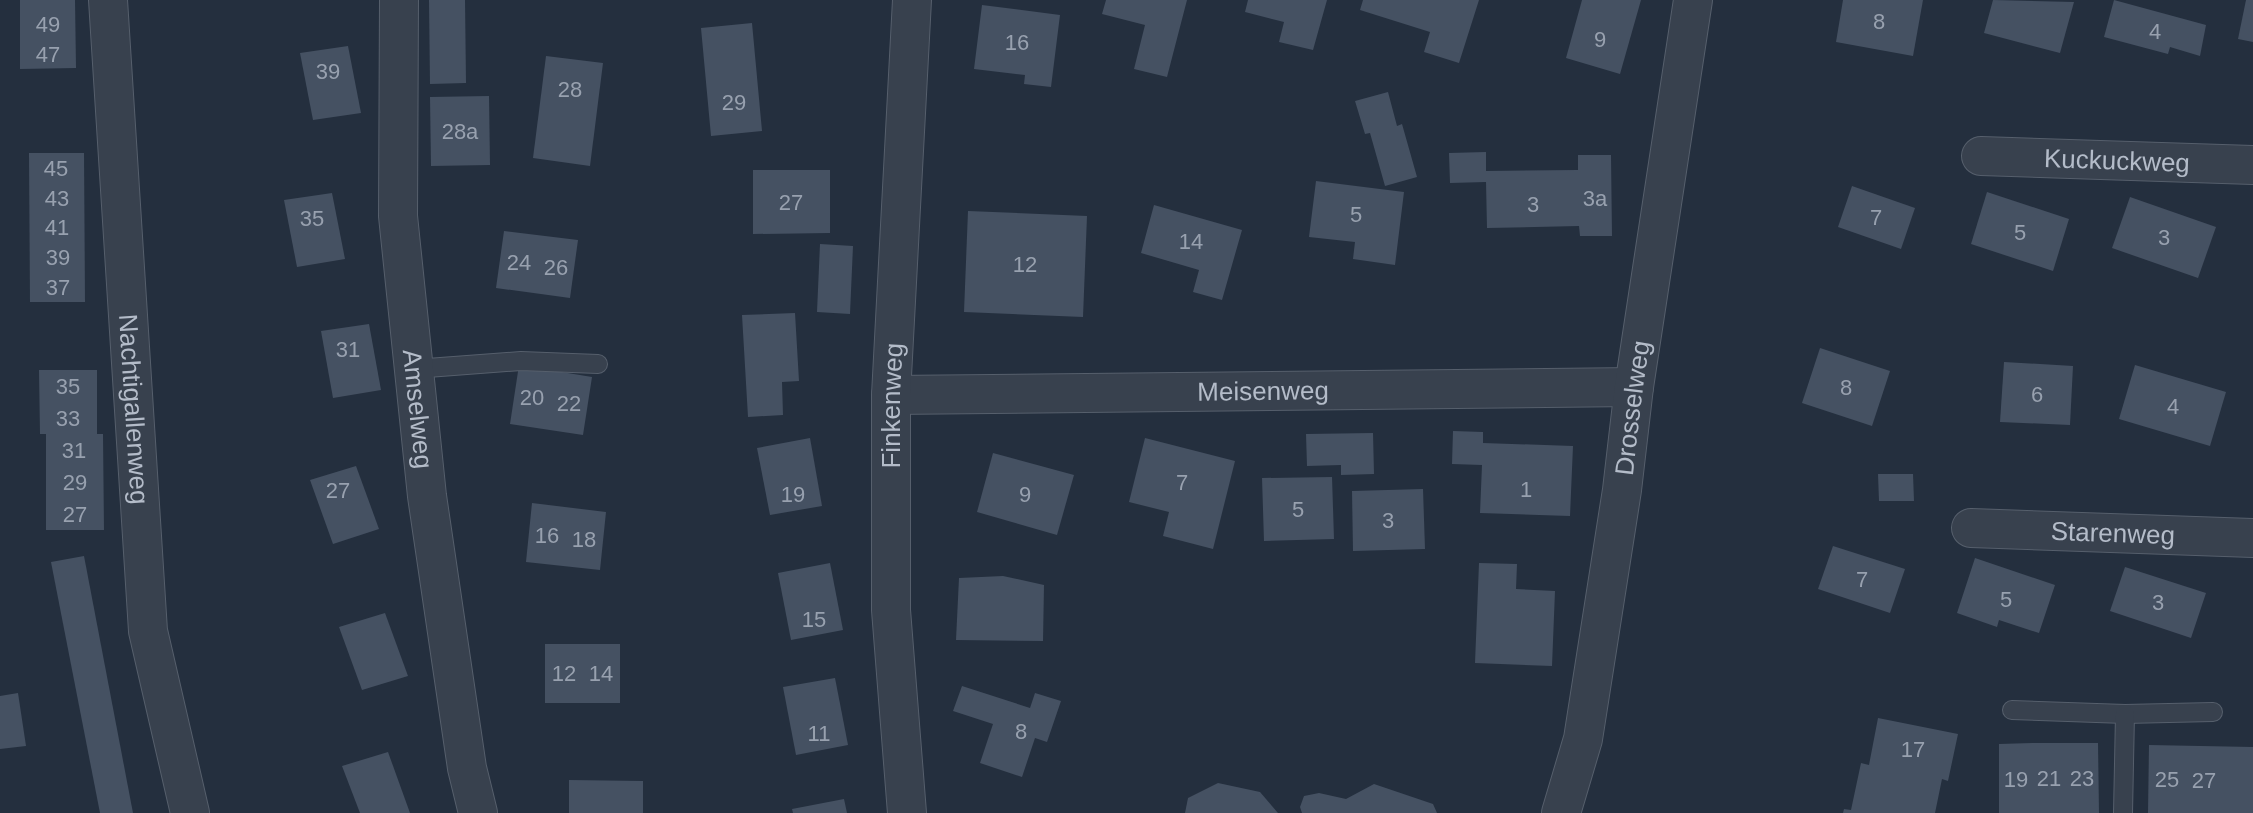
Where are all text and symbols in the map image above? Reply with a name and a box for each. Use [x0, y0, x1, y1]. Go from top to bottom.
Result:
house number: 8 [1873, 9, 1885, 34]
house number: 49 [36, 12, 60, 37]
house number: 4 [2149, 19, 2161, 44]
house number: 9 [1594, 27, 1606, 52]
house number: 16 [1005, 30, 1029, 55]
house number: 47 [36, 42, 60, 67]
house number: 39 [316, 59, 340, 84]
house number: 28 [558, 77, 582, 102]
house number: 29 [722, 90, 746, 115]
house number: 28a [442, 119, 479, 144]
street label: Kuckuckweg [2043, 143, 2190, 178]
house number: 45 [44, 156, 68, 181]
house number: 43 [45, 186, 69, 211]
house number: 3a [1583, 186, 1608, 211]
house number: 27 [779, 190, 803, 215]
house number: 3 [1527, 192, 1539, 217]
house number: 5 [1350, 202, 1362, 227]
house number: 7 [1870, 205, 1882, 230]
house number: 35 [300, 206, 324, 231]
house number: 41 [45, 215, 69, 240]
house number: 5 [2014, 220, 2026, 245]
house number: 3 [2158, 225, 2170, 250]
house number: 14 [1179, 229, 1203, 254]
house number: 39 [46, 245, 70, 270]
house number: 24 [507, 250, 531, 275]
house number: 12 [1013, 252, 1037, 277]
house number: 26 [544, 255, 568, 280]
house number: 37 [46, 275, 70, 300]
street label: Nachtigallenweg [113, 313, 155, 505]
house number: 31 [336, 337, 360, 362]
street label: Drosselweg [1609, 338, 1656, 477]
street label: Finkenweg [876, 342, 909, 469]
street label: Amselweg [397, 348, 439, 470]
house number: 35 [56, 374, 80, 399]
street label: Meisenweg [1197, 375, 1329, 407]
house number: 8 [1840, 375, 1852, 400]
house number: 6 [2031, 382, 2043, 407]
house number: 20 [520, 385, 544, 410]
house number: 22 [557, 391, 581, 416]
house number: 4 [2167, 394, 2179, 419]
house number: 33 [56, 406, 80, 431]
house number: 31 [62, 438, 86, 463]
house number: 29 [63, 470, 87, 495]
house number: 7 [1176, 470, 1188, 495]
house number: 1 [1520, 477, 1532, 502]
house number: 27 [326, 478, 350, 503]
house number: 19 [781, 482, 805, 507]
house number: 9 [1019, 482, 1031, 507]
house number: 5 [1292, 497, 1304, 522]
house number: 27 [63, 502, 87, 527]
house number: 3 [1382, 508, 1394, 533]
street label: Starenweg [2050, 516, 2176, 550]
house number: 16 [535, 523, 559, 548]
house number: 18 [572, 527, 596, 552]
house number: 7 [1856, 567, 1868, 592]
house number: 5 [2000, 587, 2012, 612]
house number: 3 [2152, 590, 2164, 615]
house number: 15 [802, 607, 826, 632]
house number: 12 [552, 661, 576, 686]
house number: 14 [589, 661, 613, 686]
house number: 8 [1015, 719, 1027, 744]
house number: 11 [808, 721, 830, 746]
house number: 17 [1901, 737, 1925, 762]
house number: 21 [2037, 766, 2061, 791]
house number: 23 [2070, 766, 2094, 791]
house number: 19 [2004, 767, 2028, 792]
house number: 25 [2155, 767, 2179, 792]
house number: 27 [2192, 768, 2216, 793]

